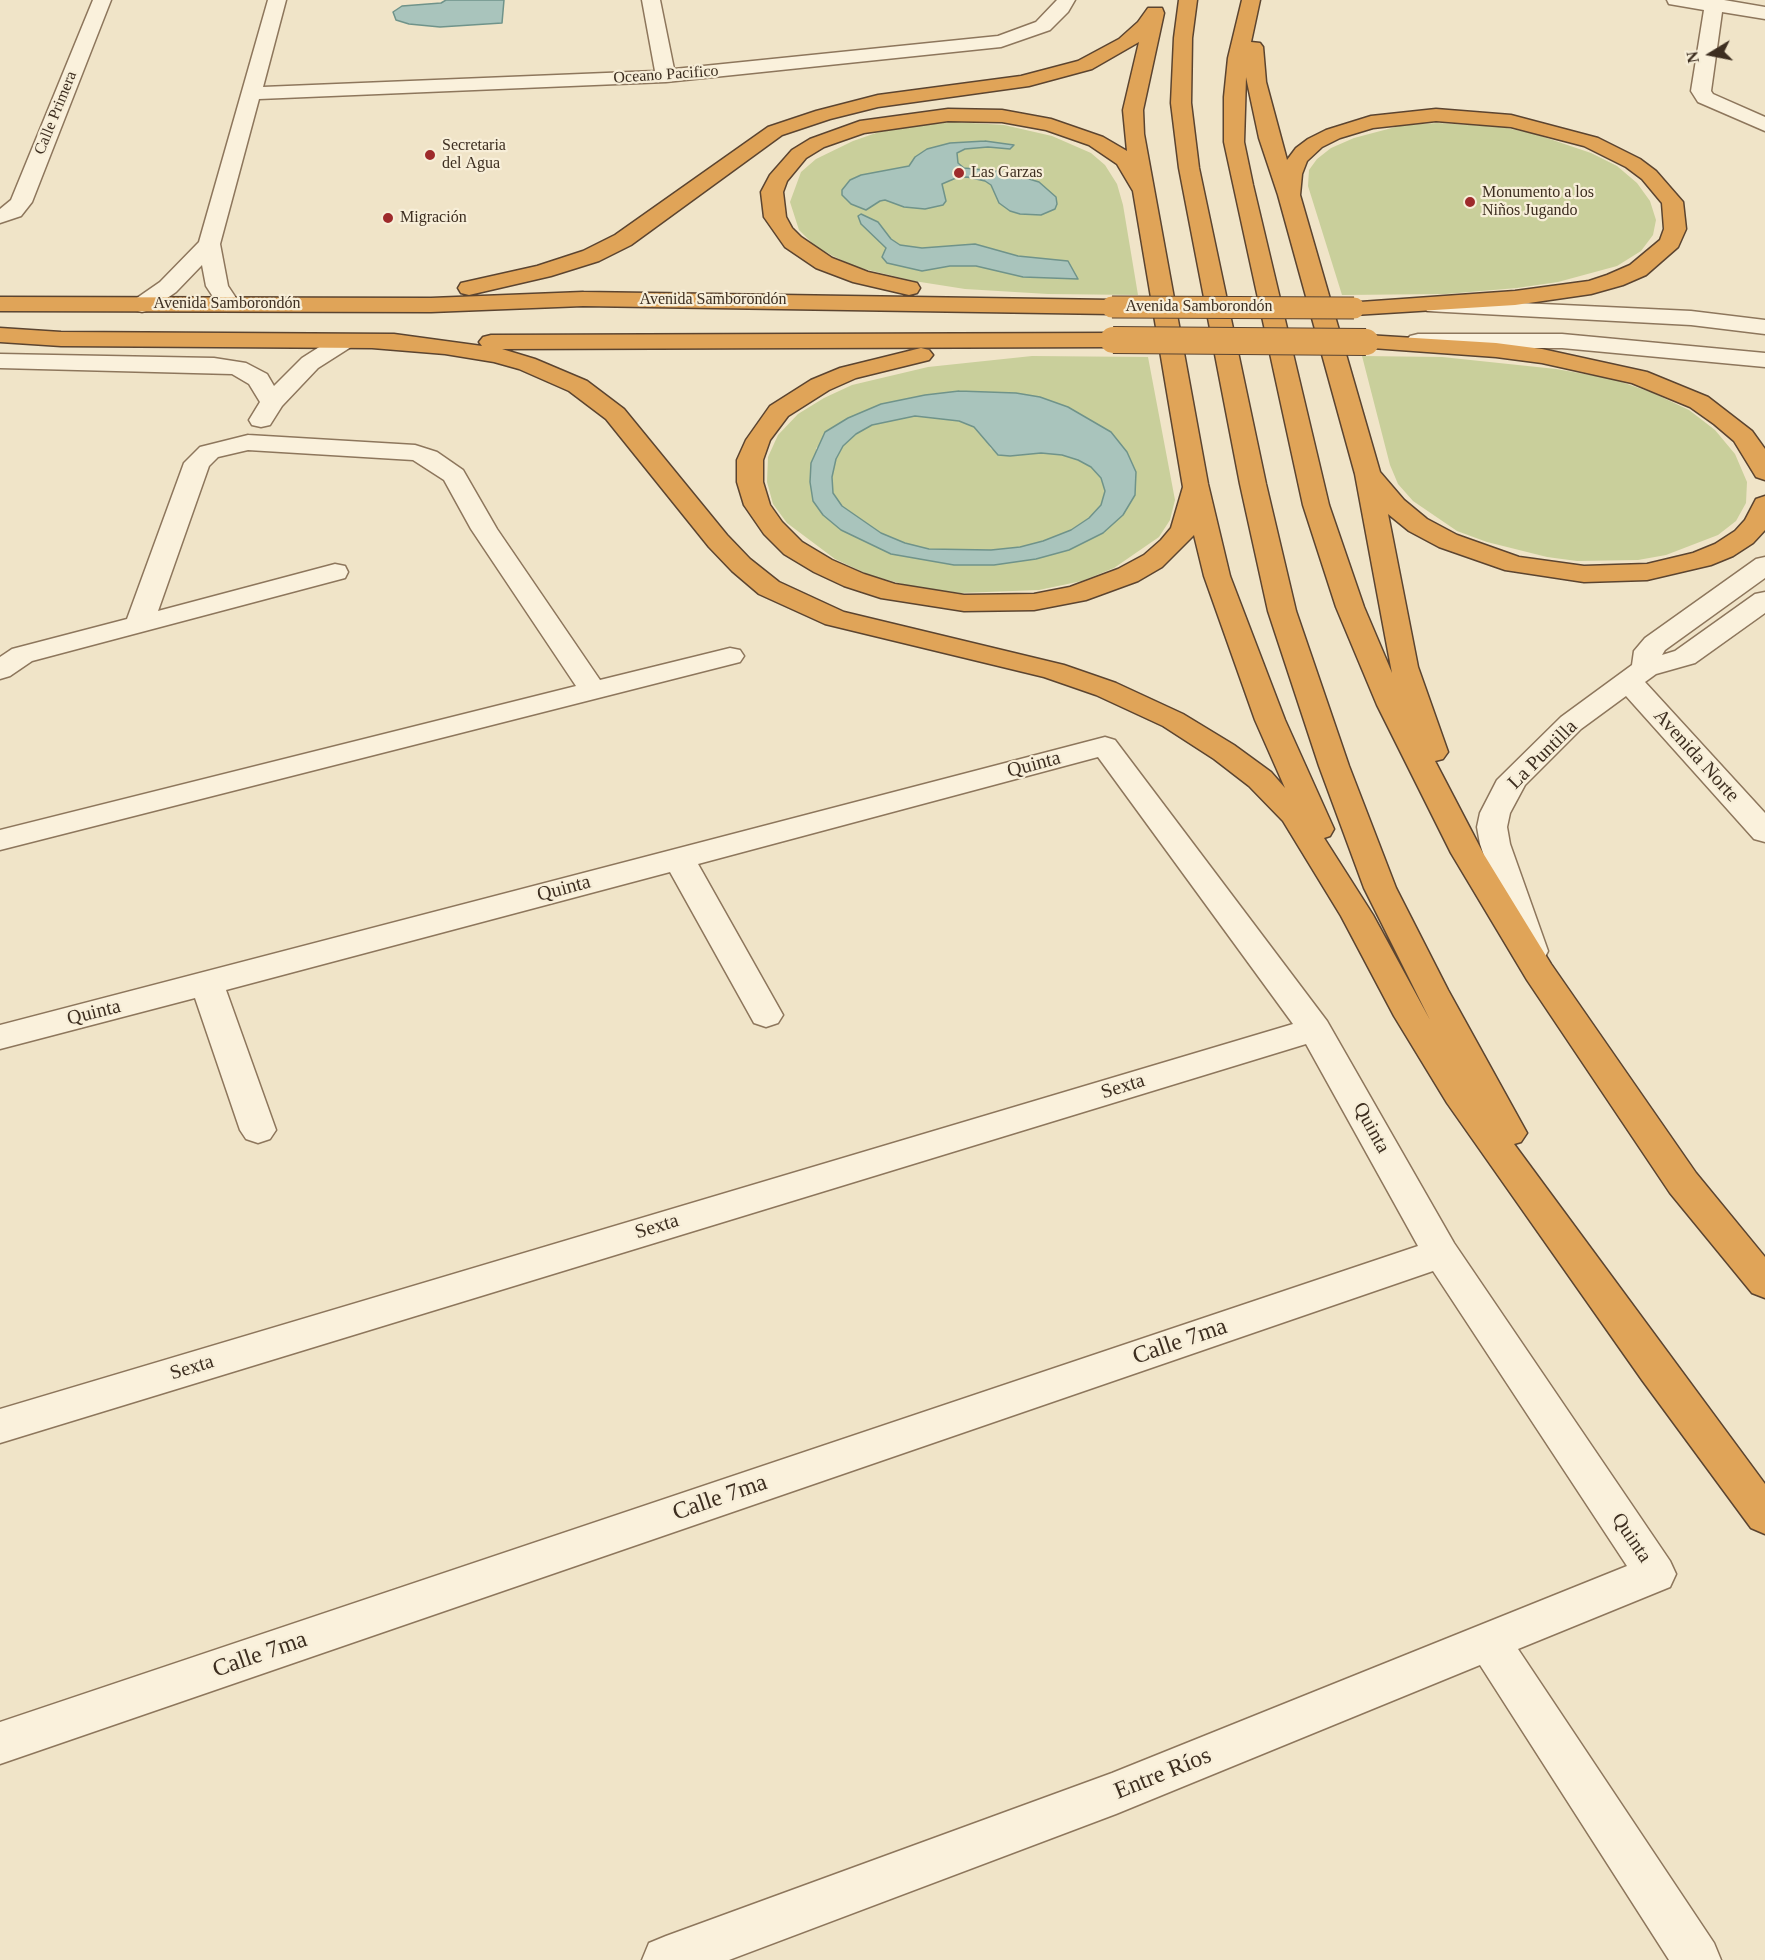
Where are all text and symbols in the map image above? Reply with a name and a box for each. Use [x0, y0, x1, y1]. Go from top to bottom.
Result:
north arrow [1681, 24, 1741, 84]
text: N [1683, 50, 1702, 64]
street label: Oceano Pacifico [613, 62, 719, 88]
street label: Calle Primera [31, 68, 81, 158]
place label: Secretaria del Agua [442, 136, 506, 174]
marker: Secretaria del Agua [423, 148, 437, 162]
place label: Las Garzas [971, 163, 1043, 183]
marker: Las Garzas [952, 166, 966, 180]
place label: Monumento a los Niños Jugando [1482, 183, 1594, 221]
marker: Monumento a los Niños Jugando [1463, 195, 1477, 209]
place label: Migración [400, 208, 467, 228]
marker: Migración [381, 211, 395, 225]
street label: Avenida Samborondón [640, 290, 786, 310]
street label: Avenida Samborondón [154, 294, 300, 314]
street label: Avenida Samborondón [1126, 297, 1272, 317]
street label: Avenida Norte [1648, 705, 1744, 807]
street label: La Puntilla [1503, 715, 1583, 795]
street label: Quinta [1005, 746, 1063, 784]
street label: Quinta [535, 870, 593, 908]
street label: Quinta [65, 995, 123, 1031]
street label: Sexta [1098, 1069, 1148, 1105]
street label: Quinta [1347, 1098, 1395, 1158]
street label: Sexta [632, 1209, 682, 1245]
street label: Calle 7ma [1129, 1312, 1231, 1372]
street label: Sexta [167, 1350, 217, 1386]
street label: Calle 7ma [669, 1468, 771, 1528]
street label: Quinta [1606, 1509, 1656, 1567]
street label: Calle 7ma [209, 1625, 311, 1685]
street label: Entre Ríos [1110, 1742, 1216, 1806]

